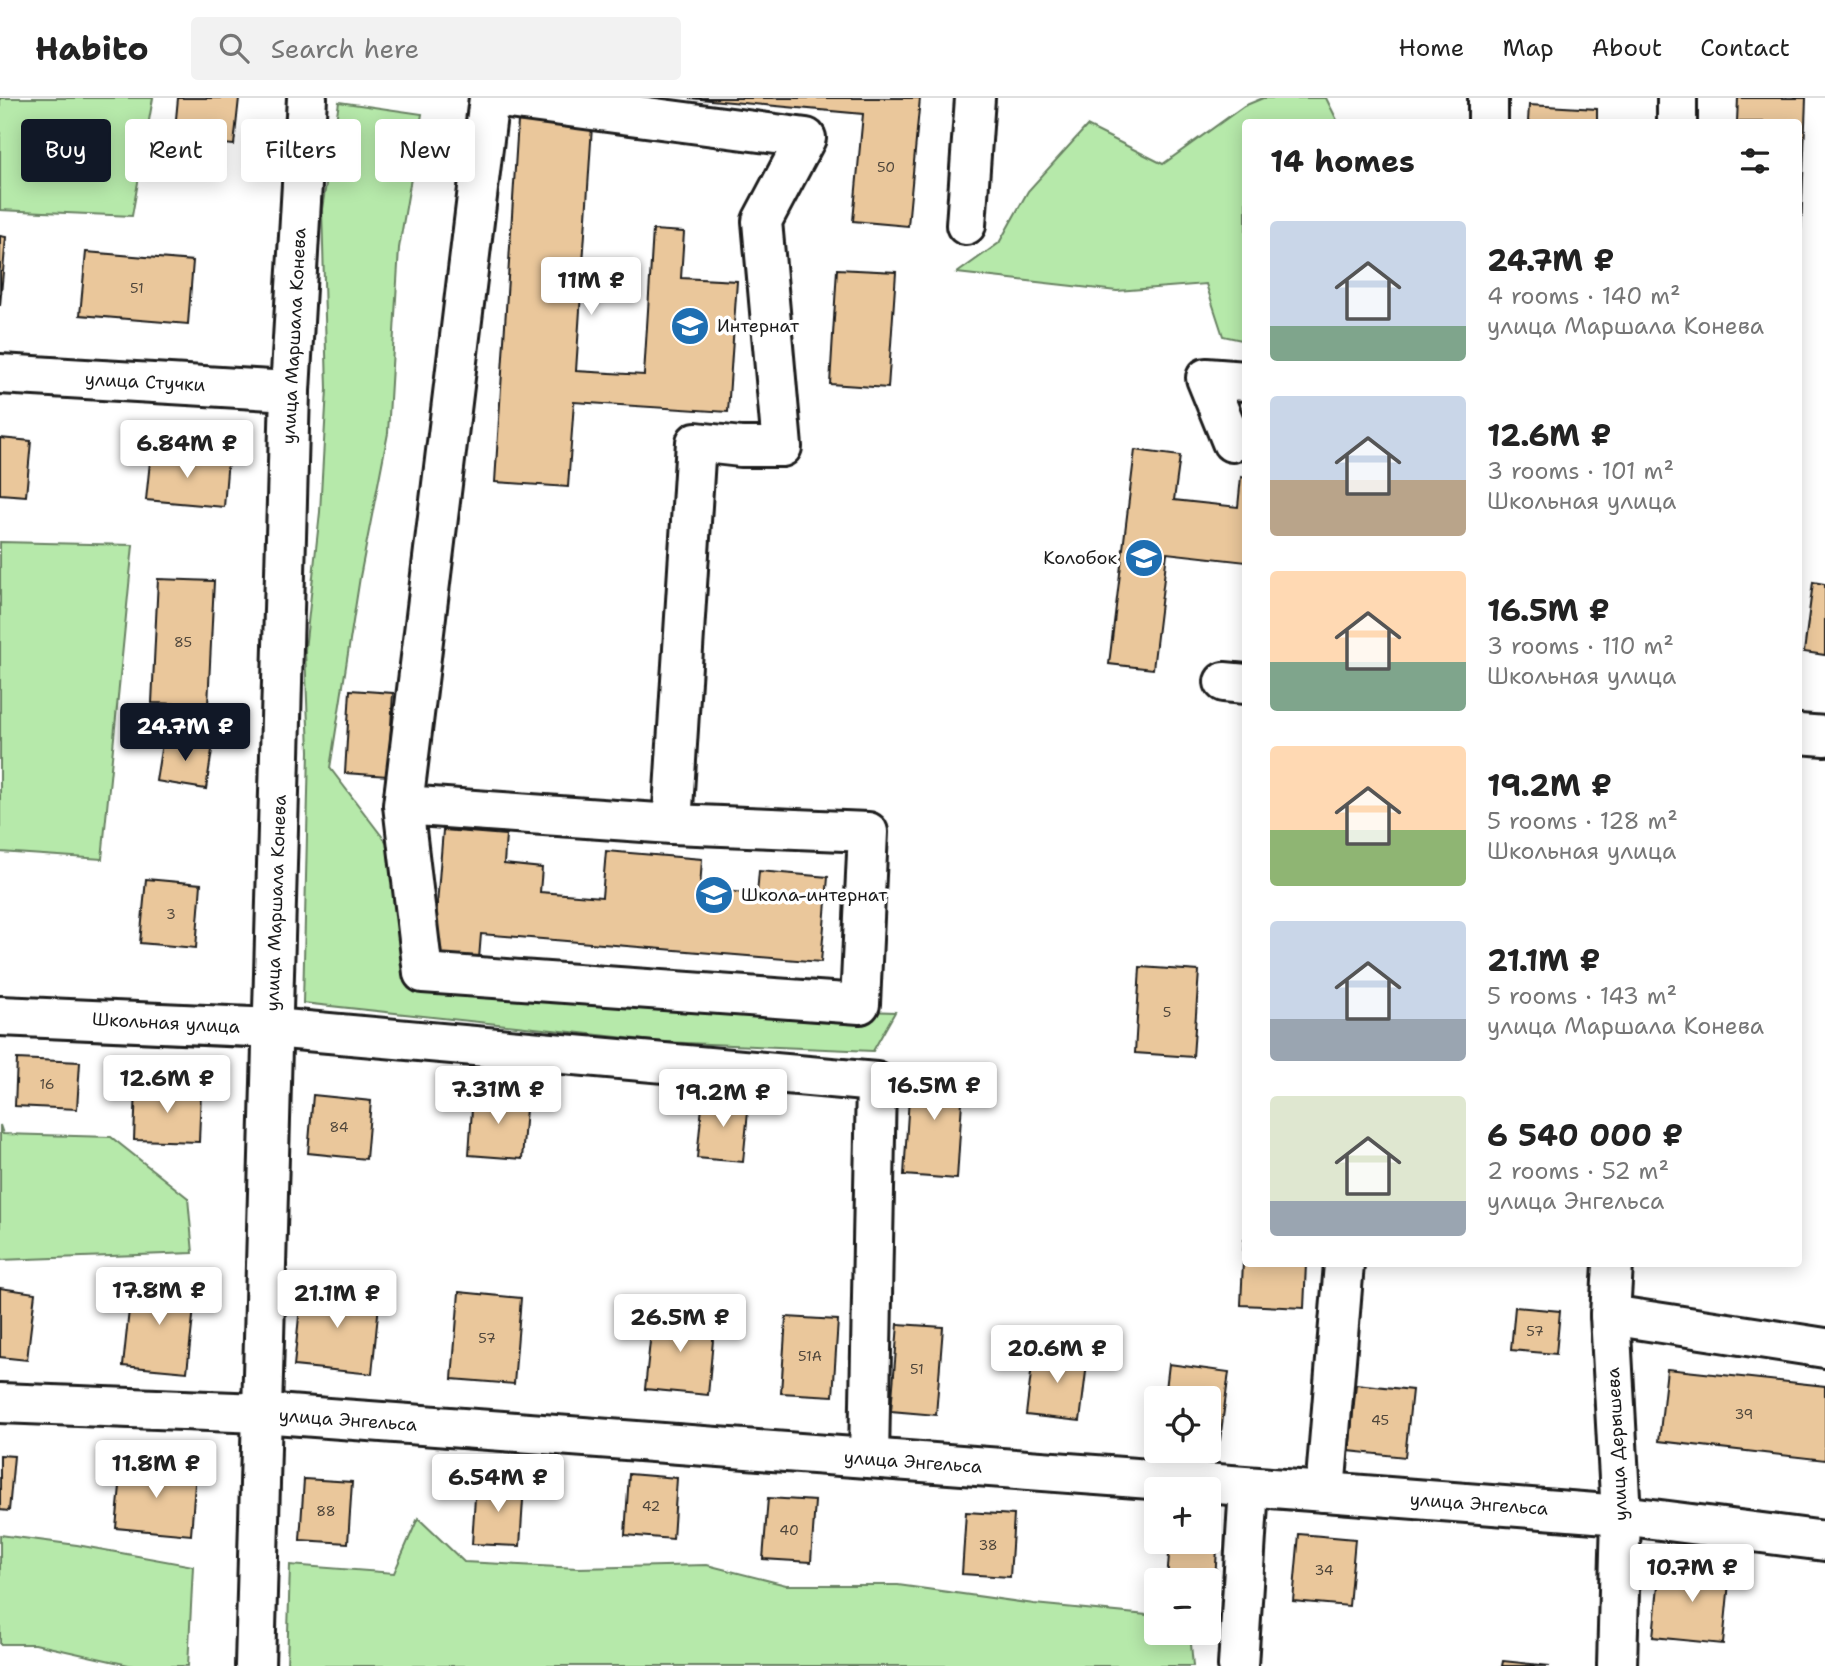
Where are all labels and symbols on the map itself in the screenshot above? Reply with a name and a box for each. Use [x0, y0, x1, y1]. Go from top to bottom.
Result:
house number: 50 [877, 158, 895, 176]
street label: улица Маршала Конева [276, 227, 312, 445]
pin: 11M ₽ [542, 258, 640, 317]
house number: 51 [130, 279, 144, 297]
school or university icon: Интернат [669, 305, 711, 347]
place label: Интернат [717, 314, 800, 338]
street label: улица Стучки [84, 367, 206, 397]
pin: 6.84M ₽ [122, 420, 252, 480]
school or university icon: Колобок [1123, 537, 1165, 579]
place label: Колобок [1043, 546, 1117, 570]
house number: 85 [174, 633, 192, 651]
pin: 24.7M ₽ [120, 704, 250, 763]
street label: улица Маршала Конева [260, 794, 292, 1012]
school or university icon: Школа-интернат [693, 874, 735, 916]
place label: Школа-интернат [741, 883, 888, 907]
house number: 3 [166, 905, 176, 923]
house number: 5 [1163, 1003, 1171, 1021]
street label: Школьная улица [91, 1007, 241, 1039]
pin: 12.6M ₽ [102, 1056, 232, 1115]
pin: 16.5M ₽ [869, 1062, 999, 1122]
pin: 7.31M ₽ [433, 1066, 563, 1126]
pin: 19.2M ₽ [658, 1070, 788, 1129]
house number: 16 [39, 1075, 55, 1093]
house number: 84 [329, 1118, 349, 1136]
pin: 17.8M ₽ [94, 1268, 224, 1327]
pin: 21.1M ₽ [272, 1270, 402, 1330]
pin: 26.5M ₽ [615, 1294, 745, 1354]
house number: 57 [1526, 1322, 1544, 1340]
pin: 20.6M ₽ [992, 1326, 1122, 1385]
house number: 57 [478, 1329, 496, 1347]
house number: 51А [798, 1347, 822, 1365]
house number: 51 [910, 1360, 924, 1378]
street label: улица Дерышева [1601, 1367, 1633, 1521]
street label: улица Энгельса [278, 1403, 418, 1437]
house number: 39 [1735, 1405, 1753, 1423]
house number: 45 [1371, 1411, 1389, 1429]
pin: 11.8M ₽ [91, 1440, 221, 1500]
street label: улица Энгельса [843, 1445, 983, 1479]
pin: 6.54M ₽ [433, 1454, 563, 1514]
street label: улица Энгельса [1409, 1487, 1549, 1521]
house number: 42 [642, 1497, 660, 1515]
house number: 88 [316, 1502, 336, 1520]
house number: 40 [779, 1521, 799, 1539]
house number: 38 [978, 1536, 998, 1554]
pin: 10.7M ₽ [1627, 1544, 1757, 1604]
house number: 34 [1314, 1561, 1334, 1579]

